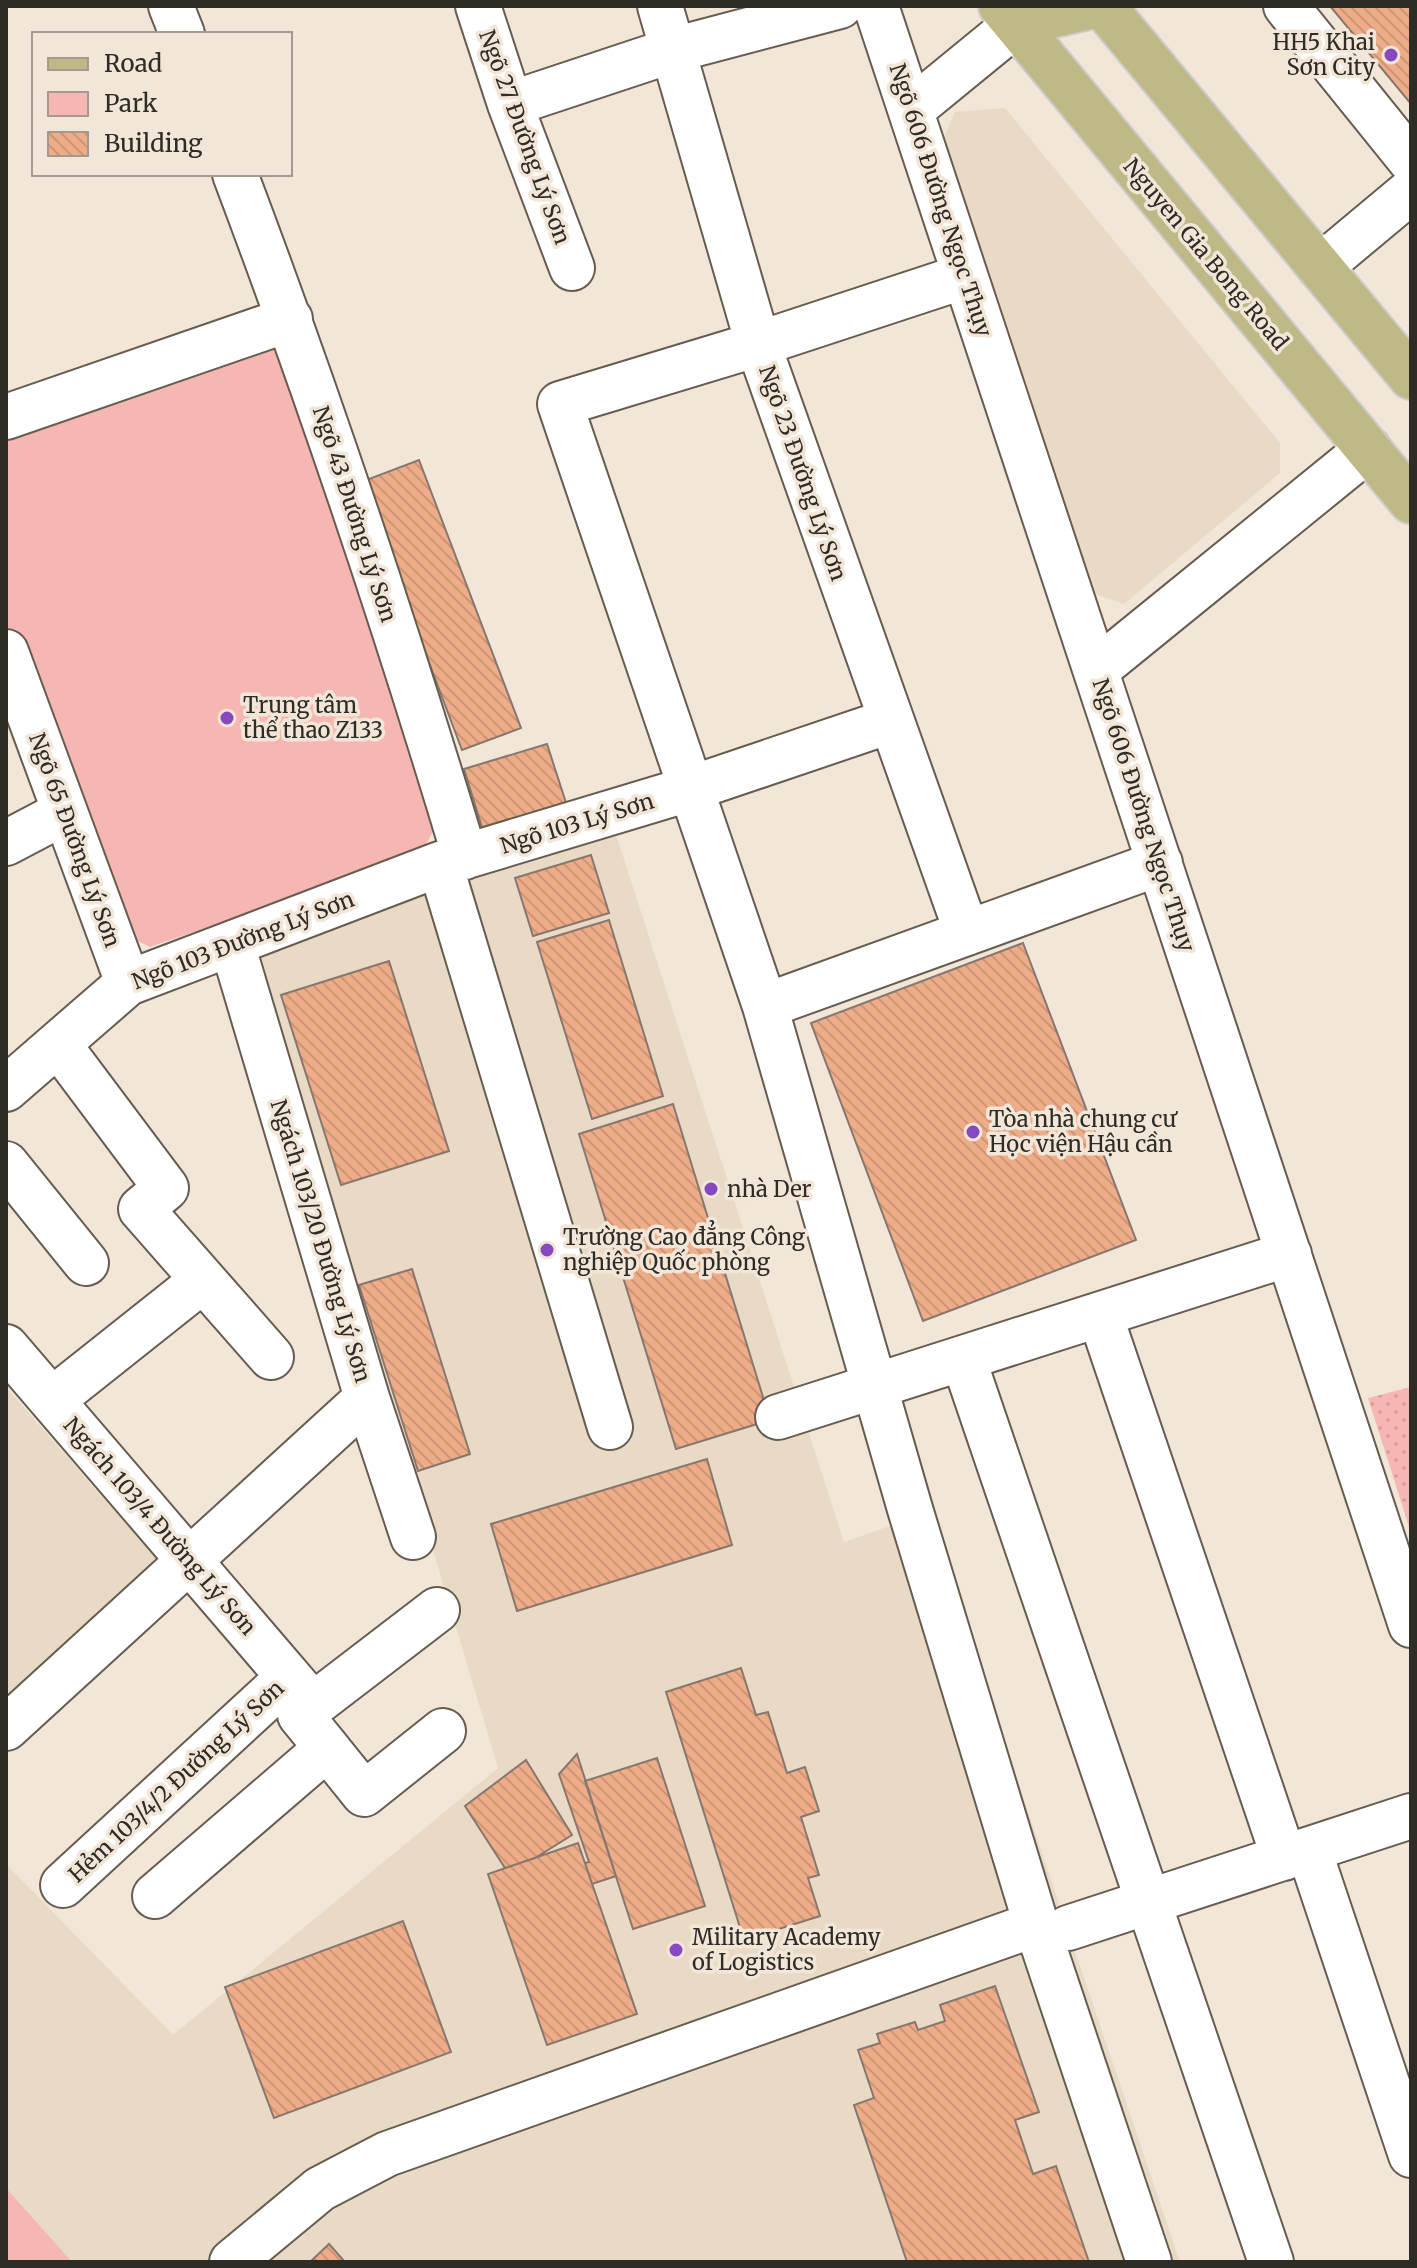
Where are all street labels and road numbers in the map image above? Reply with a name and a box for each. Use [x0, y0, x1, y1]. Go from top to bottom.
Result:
street label: Ngõ 27 Đường Lý Sơn [473, 26, 577, 248]
street label: Ngõ 606 Đường Ngọc Thụy [884, 60, 998, 340]
street label: Nguyen Gia Bong Road [1118, 153, 1294, 355]
street label: Ngõ 23 Đường Lý Sơn [753, 362, 853, 585]
street label: Ngõ 43 Đường Lý Sơn [307, 403, 403, 626]
street label: Ngõ 606 Đường Ngọc Thụy [1087, 675, 1201, 955]
street label: Ngõ 65 Đường Lý Sơn [23, 729, 127, 952]
street label: Ngõ 103 Lý Sơn [497, 786, 658, 860]
street label: Ngõ 103 Đường Lý Sơn [128, 885, 358, 995]
street label: Ngách 103/20 Đường Lý Sơn [265, 1096, 378, 1386]
street label: Ngách 103/4 Đường Lý Sơn [58, 1411, 263, 1641]
street label: Hẻm 103/4/2 Đường Lý Sơn [63, 1674, 290, 1888]

